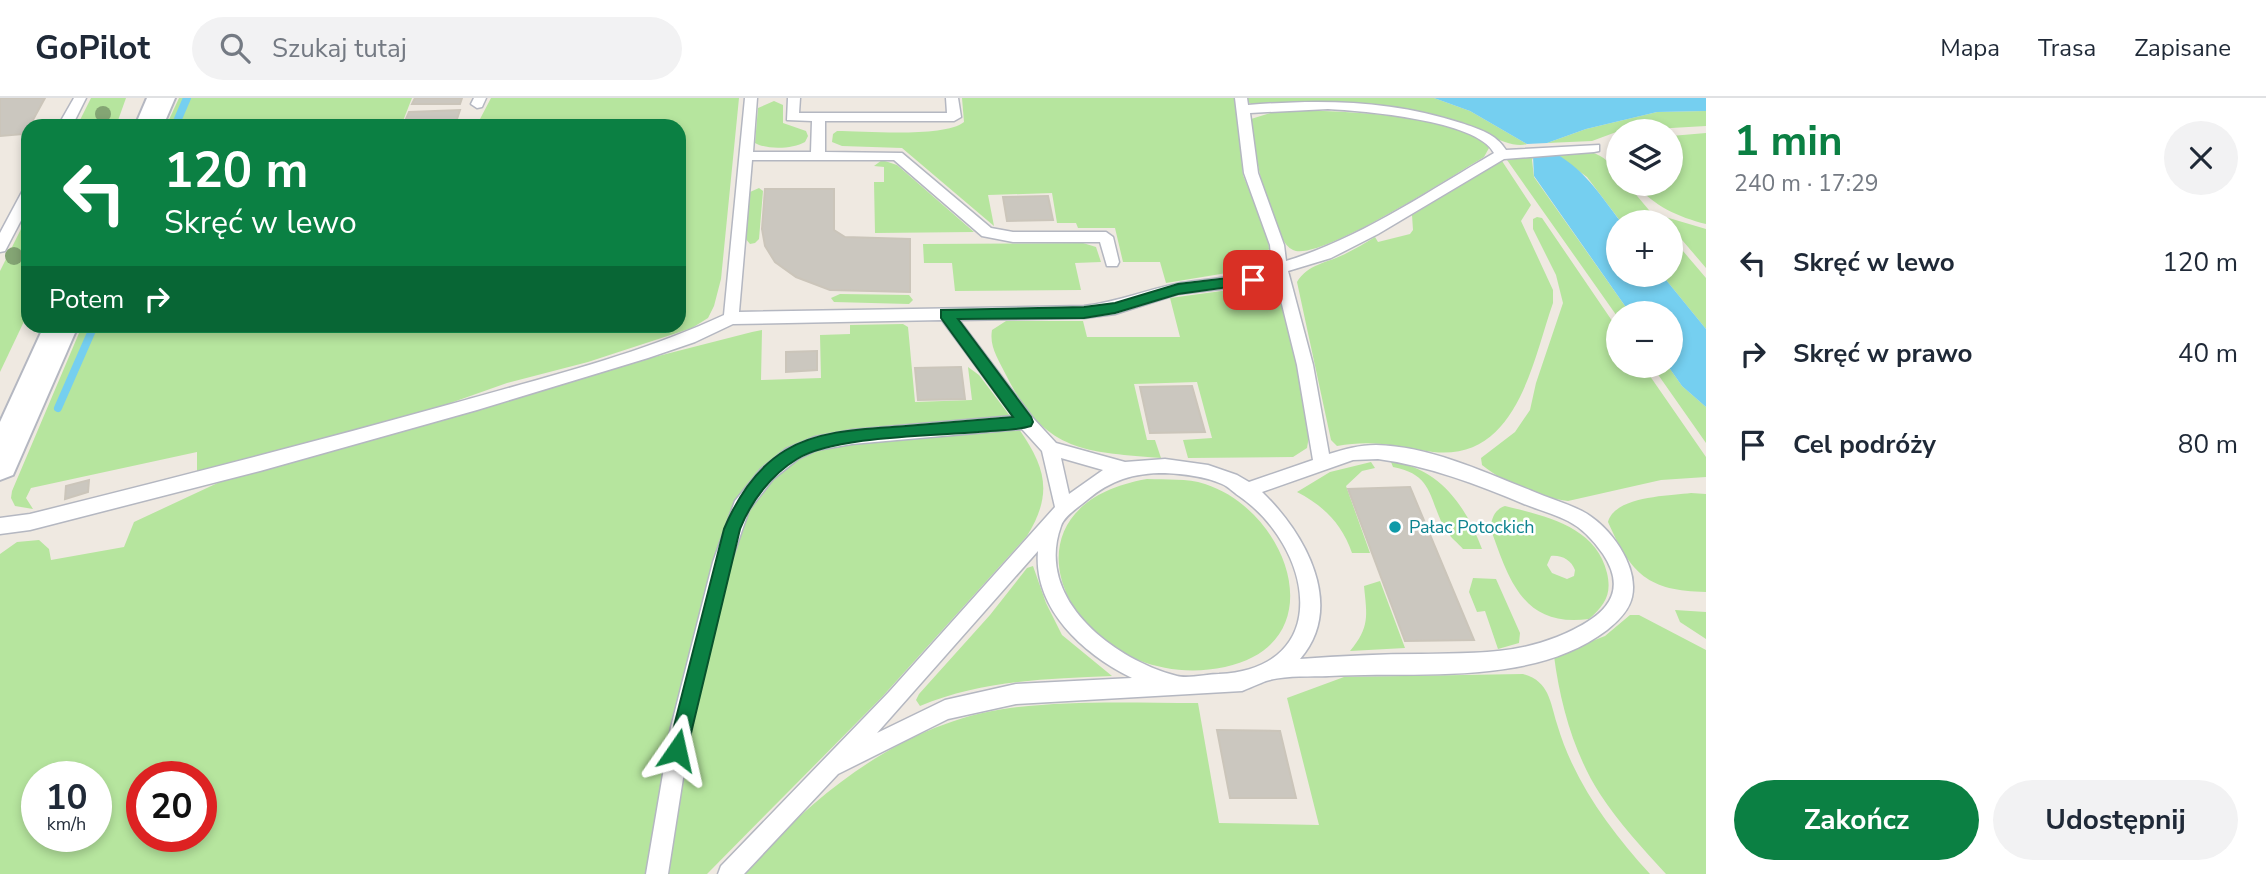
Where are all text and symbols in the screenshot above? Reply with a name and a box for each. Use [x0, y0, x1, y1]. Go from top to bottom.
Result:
search box [192, 17, 682, 80]
text: GoPilot [35, 26, 150, 71]
icon: search [216, 29, 254, 67]
text: Szukaj tutaj [272, 31, 407, 66]
text: Mapa [1940, 32, 2000, 64]
text: Trasa [2038, 32, 2096, 64]
text: Zapisane [2134, 32, 2231, 64]
text: 1 min [1734, 113, 1843, 170]
map controls [1606, 119, 1683, 378]
button: layers [1606, 119, 1683, 196]
button: close [2164, 121, 2238, 195]
text: 120 m [164, 137, 308, 204]
icon: left [49, 147, 140, 238]
text: 240 m · 17:29 [1734, 168, 1879, 199]
text: Skręć w lewo [164, 201, 357, 244]
button: + [1606, 210, 1683, 287]
icon: left [1734, 244, 1772, 282]
text: Skręć w lewo [1793, 245, 1955, 280]
text: 120 m [2162, 245, 2238, 280]
pin [1223, 250, 1283, 310]
icon: arrive [1234, 261, 1272, 299]
icon: right [138, 280, 176, 318]
text: Potem [49, 282, 124, 317]
button: − [1606, 301, 1683, 378]
icon: right [1734, 335, 1772, 373]
text: Skręć w prawo [1793, 336, 1973, 371]
text: 40 m [2178, 336, 2238, 371]
icon: arrive [1734, 426, 1772, 464]
text: Cel podróży [1793, 427, 1936, 462]
text: 80 m [2178, 427, 2238, 462]
place label: Pałac Potockich [1409, 515, 1535, 539]
marker: Pałac Potockich [1387, 519, 1403, 535]
position arrow [640, 713, 714, 787]
speed limit sign: 20 [126, 761, 217, 852]
text: 10 [45, 774, 88, 821]
button: Zakończ [1734, 780, 1979, 860]
button: Udostępnij [1993, 780, 2238, 860]
text: km/h [47, 812, 86, 836]

